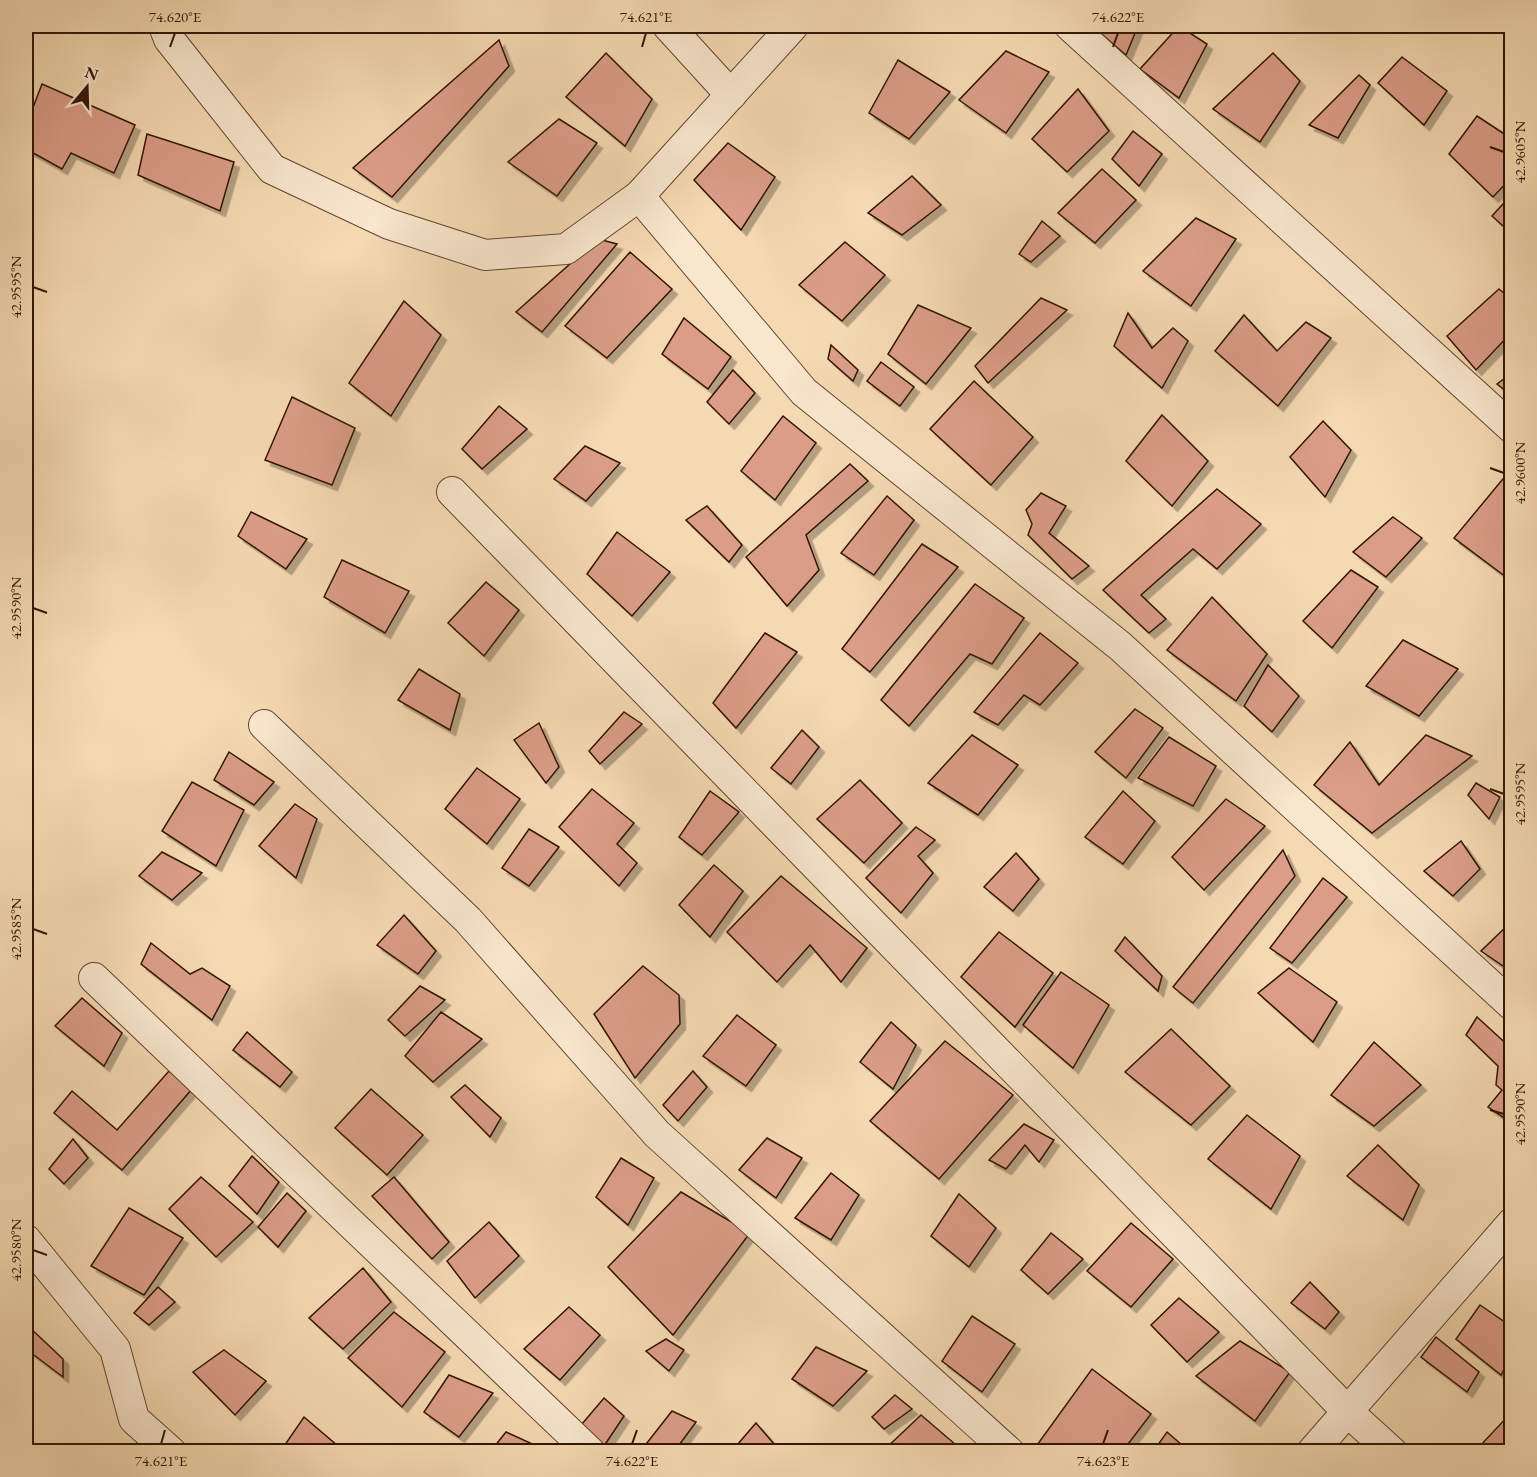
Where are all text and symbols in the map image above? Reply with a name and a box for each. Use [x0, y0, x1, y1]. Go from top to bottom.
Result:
text: 74.620°E [149, 7, 202, 26]
text: 74.621°E [620, 7, 673, 26]
text: 74.622°E [1092, 7, 1145, 26]
north arrow [57, 57, 117, 117]
text: N [82, 61, 101, 85]
text: 42.9605°N [1510, 120, 1529, 183]
text: 42.9595°N [6, 255, 25, 318]
text: 42.9600°N [1510, 441, 1529, 504]
text: 42.9590°N [6, 576, 25, 639]
text: 42.9595°N [1510, 762, 1529, 825]
text: 42.9585°N [6, 897, 25, 960]
text: 42.9590°N [1510, 1082, 1529, 1145]
text: 42.9580°N [6, 1218, 25, 1281]
text: 74.621°E [135, 1451, 188, 1470]
text: 74.622°E [606, 1451, 659, 1470]
text: 74.623°E [1077, 1451, 1130, 1470]

